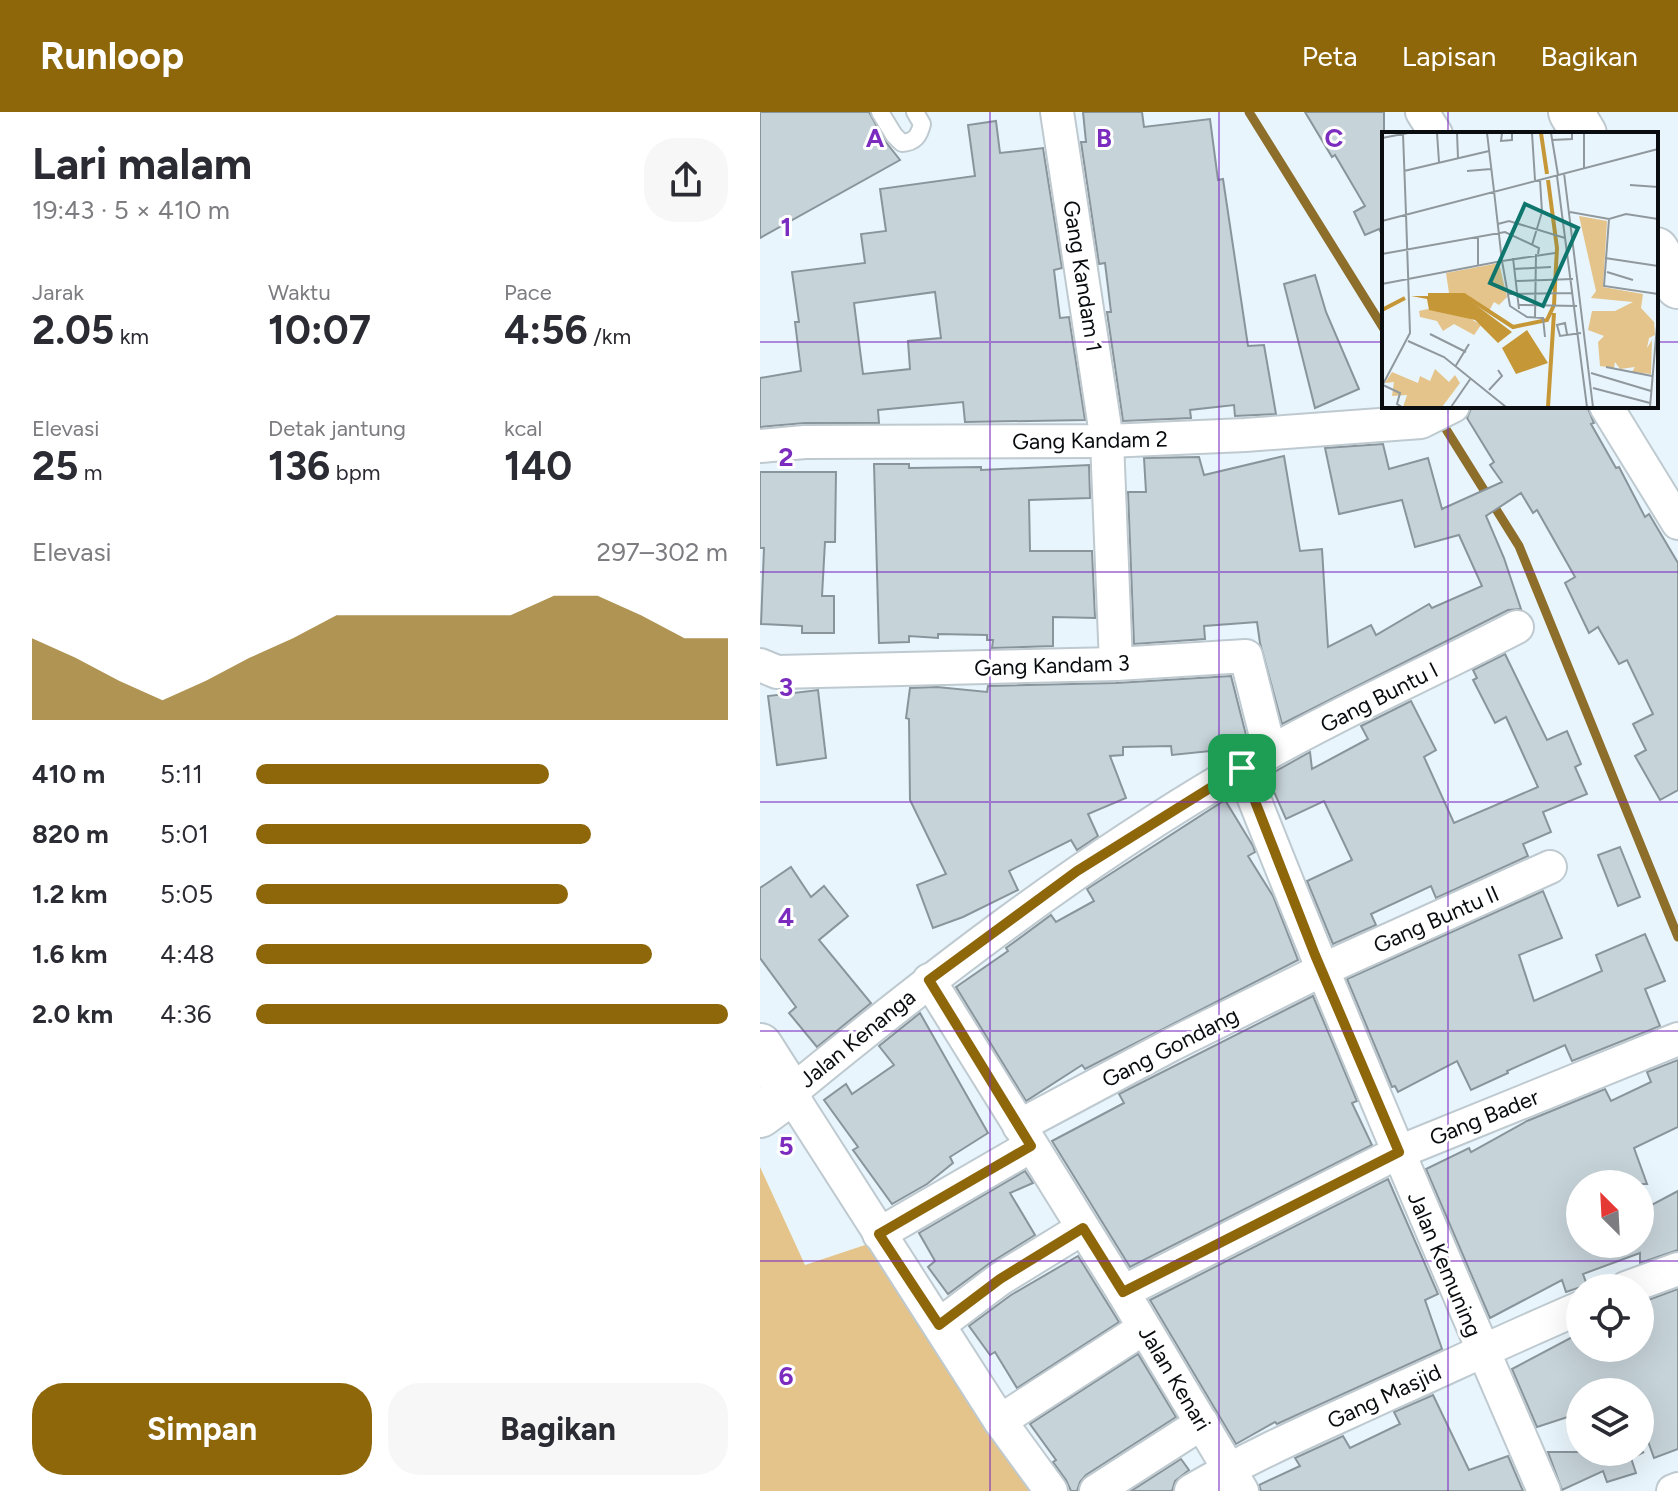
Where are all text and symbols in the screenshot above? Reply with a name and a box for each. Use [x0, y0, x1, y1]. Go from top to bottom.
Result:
text: Runloop [40, 33, 184, 79]
text: Peta [1302, 39, 1358, 73]
text: Lapisan [1402, 39, 1496, 73]
text: Bagikan [1540, 39, 1638, 73]
text: A [866, 122, 885, 154]
text: B [1096, 122, 1112, 154]
text: C [1325, 122, 1344, 154]
inset map [1382, 132, 1658, 408]
text: Lari malam [32, 137, 252, 190]
button: share [644, 138, 728, 222]
text: 19:43 · 5 × 410 m [32, 194, 230, 226]
street label: Gang Kandam 1 [1057, 199, 1108, 354]
text: 1 [781, 211, 791, 243]
text: Jarak [32, 279, 84, 306]
text: Waktu [268, 279, 331, 306]
text: Pace [504, 279, 552, 306]
text: 2.05 [32, 306, 114, 354]
text: 10:07 [268, 306, 371, 354]
text: 4:56 [504, 306, 588, 354]
text: km [114, 323, 149, 350]
text: /km [588, 323, 631, 350]
text: Elevasi [32, 415, 99, 442]
text: Detak jantung [268, 415, 406, 442]
text: kcal [504, 415, 542, 442]
street label: Gang Kandam 2 [1012, 426, 1168, 455]
text: 2 [778, 441, 794, 473]
text: 25 [32, 442, 78, 490]
text: 136 [268, 442, 330, 490]
text: 140 [504, 442, 572, 490]
text: m [78, 459, 103, 486]
text: bpm [330, 459, 380, 486]
text: Elevasi [32, 536, 112, 568]
text: 297–302 m [597, 536, 728, 568]
street label: Gang Kandam 3 [974, 649, 1130, 682]
street label: Gang Buntu I [1316, 656, 1443, 739]
text: 3 [779, 671, 793, 703]
pin [1208, 734, 1276, 802]
icon: arrive [1220, 746, 1264, 790]
text: 410 m [32, 758, 105, 790]
text: 5:11 [160, 758, 203, 790]
text: 820 m [32, 818, 109, 850]
text: 5:01 [160, 818, 209, 850]
text: 1.2 km [32, 878, 107, 910]
text: 5:05 [160, 878, 213, 910]
street label: Gang Buntu II [1369, 880, 1503, 959]
text: 4 [778, 901, 794, 933]
text: 1.6 km [32, 938, 107, 970]
text: 4:48 [160, 938, 215, 970]
street label: Jalan Kenanga [794, 983, 921, 1093]
text: 2.0 km [32, 998, 113, 1030]
text: 4:36 [160, 998, 212, 1030]
street label: Gang Gondang [1097, 1001, 1243, 1093]
street label: Gang Bader [1426, 1083, 1543, 1152]
text: 5 [778, 1130, 794, 1162]
north arrow [1566, 1170, 1654, 1258]
map controls [1566, 1170, 1654, 1466]
street label: Jalan Kemuning [1402, 1188, 1487, 1341]
button: locate [1566, 1274, 1654, 1362]
street label: Jalan Kenari [1133, 1321, 1216, 1436]
street label: Gang Masjid [1323, 1358, 1445, 1435]
text: 6 [778, 1360, 794, 1392]
button: layers [1566, 1378, 1654, 1466]
button: Simpan [32, 1383, 372, 1475]
button: Bagikan [388, 1383, 728, 1475]

